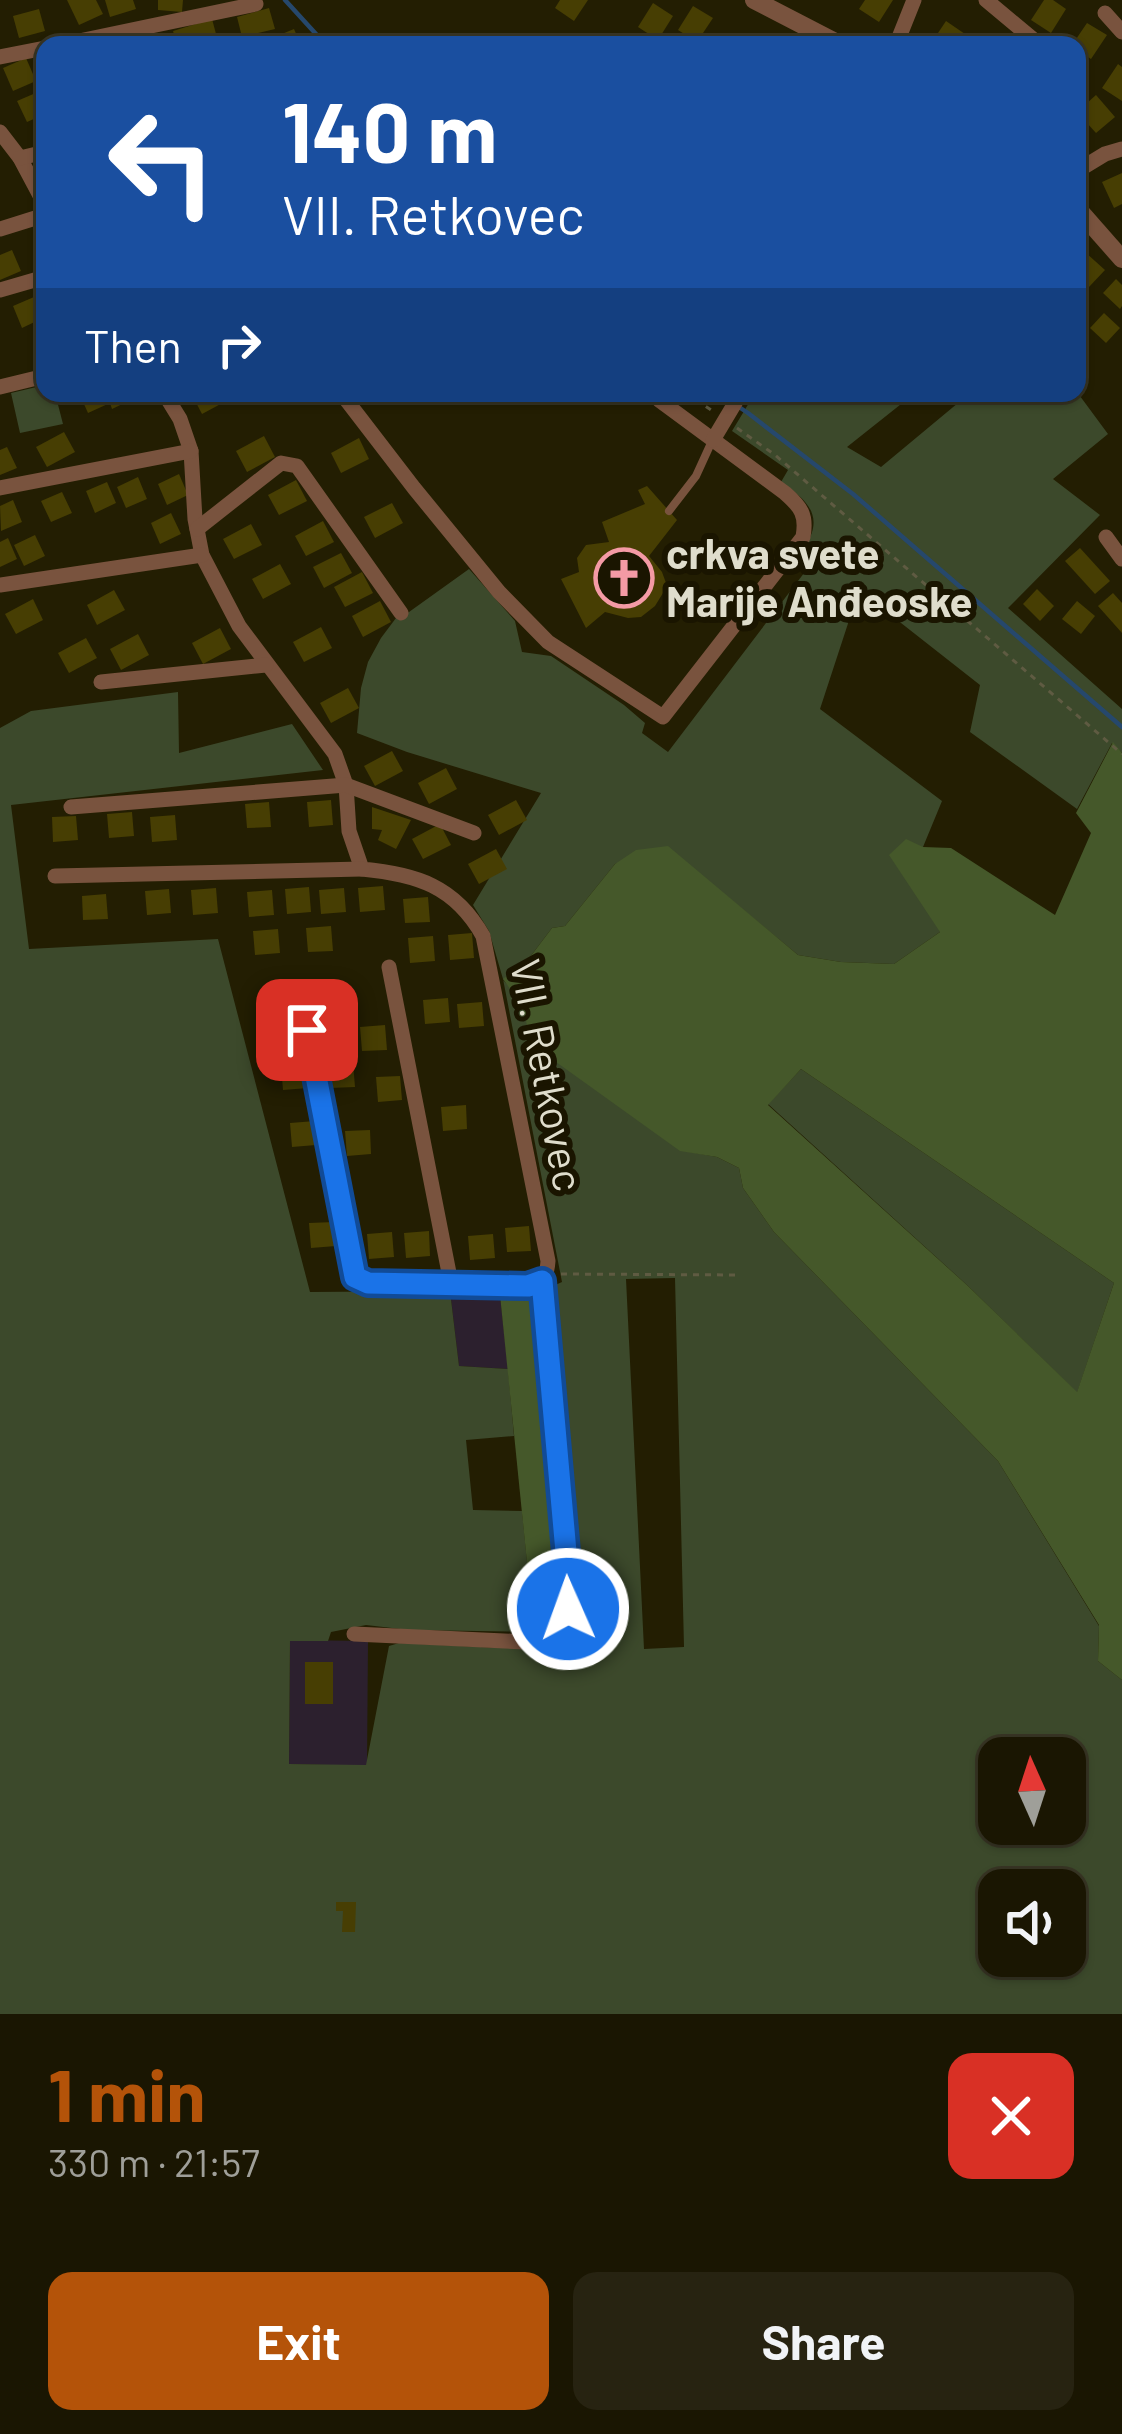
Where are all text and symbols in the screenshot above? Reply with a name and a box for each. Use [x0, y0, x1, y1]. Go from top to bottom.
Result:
text: 140 m [282, 79, 497, 180]
icon: left [84, 84, 240, 240]
text: VII. Retkovec [282, 181, 585, 246]
icon: right [206, 312, 272, 378]
text: Then [84, 318, 182, 372]
place label: crkva svete Marije Anđeoske [666, 527, 973, 626]
church icon: crkva svete Marije Anđeoske [593, 547, 655, 609]
street label: VII. Retkovec [502, 954, 596, 1195]
pin [256, 979, 358, 1081]
icon: arrive [274, 997, 340, 1063]
position arrow [505, 1546, 631, 1672]
north arrow [978, 1737, 1086, 1845]
map controls [978, 1737, 1086, 1977]
button: sound [978, 1869, 1086, 1977]
text: 1 min [48, 2050, 206, 2136]
button: close [948, 2053, 1074, 2179]
text: 330 m · 21:57 [48, 2138, 260, 2185]
button: Exit [48, 2272, 549, 2410]
button: Share [573, 2272, 1074, 2410]

